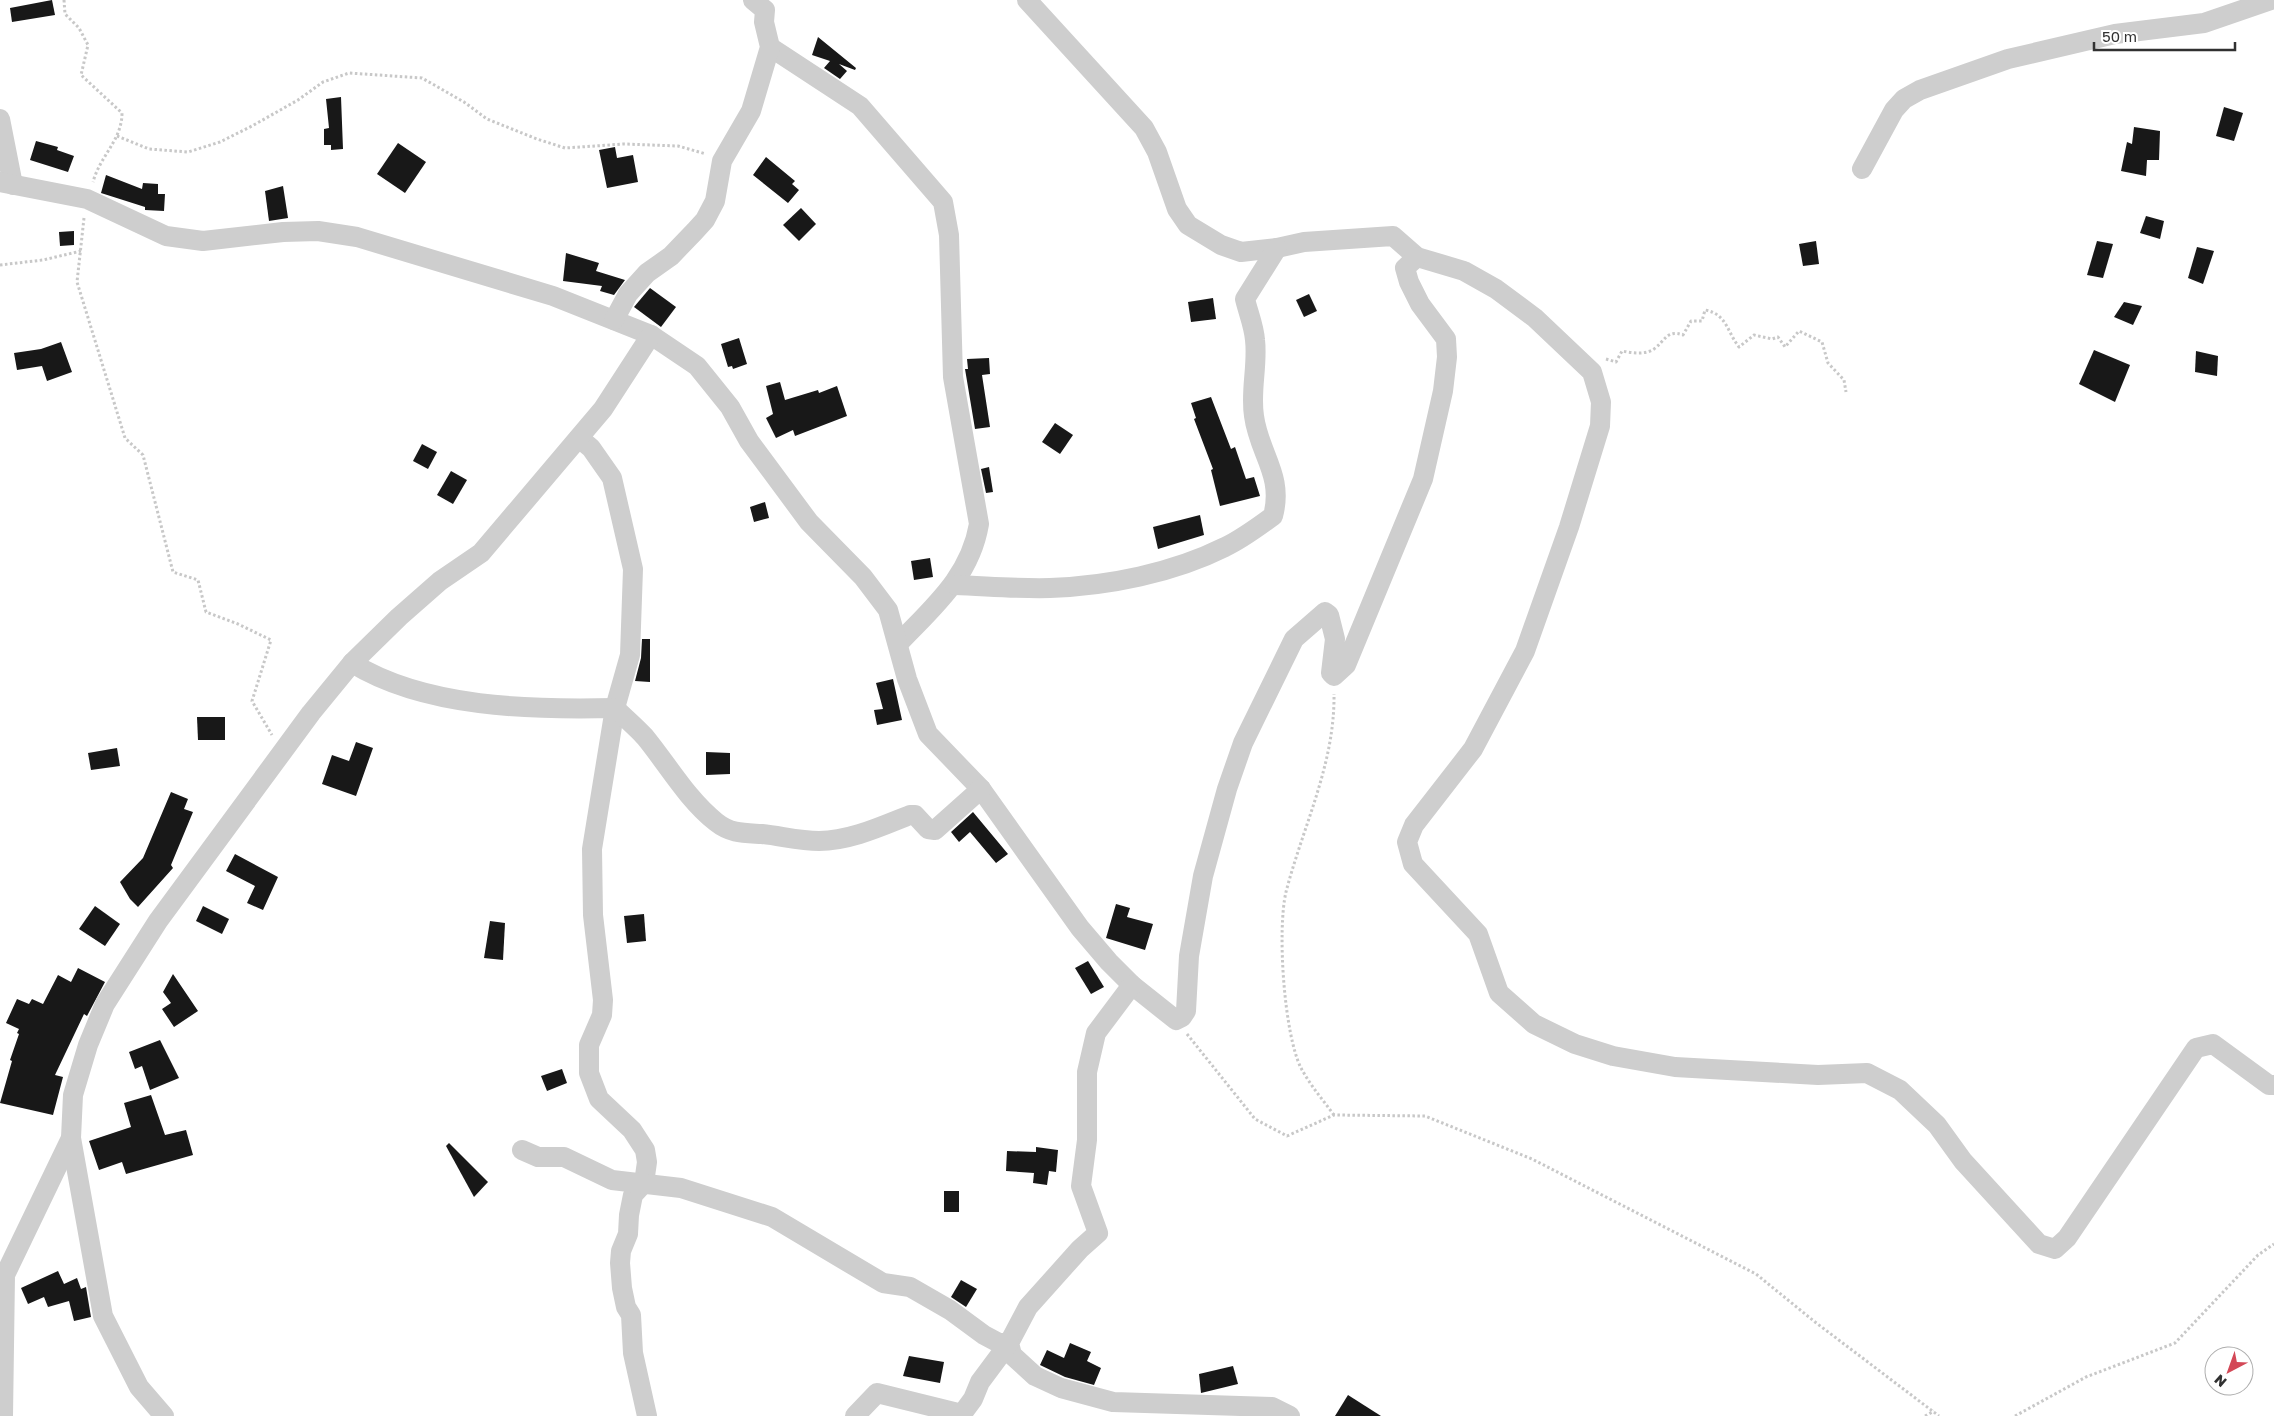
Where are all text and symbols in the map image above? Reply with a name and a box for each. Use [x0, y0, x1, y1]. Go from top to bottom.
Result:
scale bar [2094, 20, 2235, 52]
text: 50 m [2102, 27, 2137, 45]
north arrow [2204, 1346, 2254, 1396]
text: N [2211, 1371, 2230, 1391]

